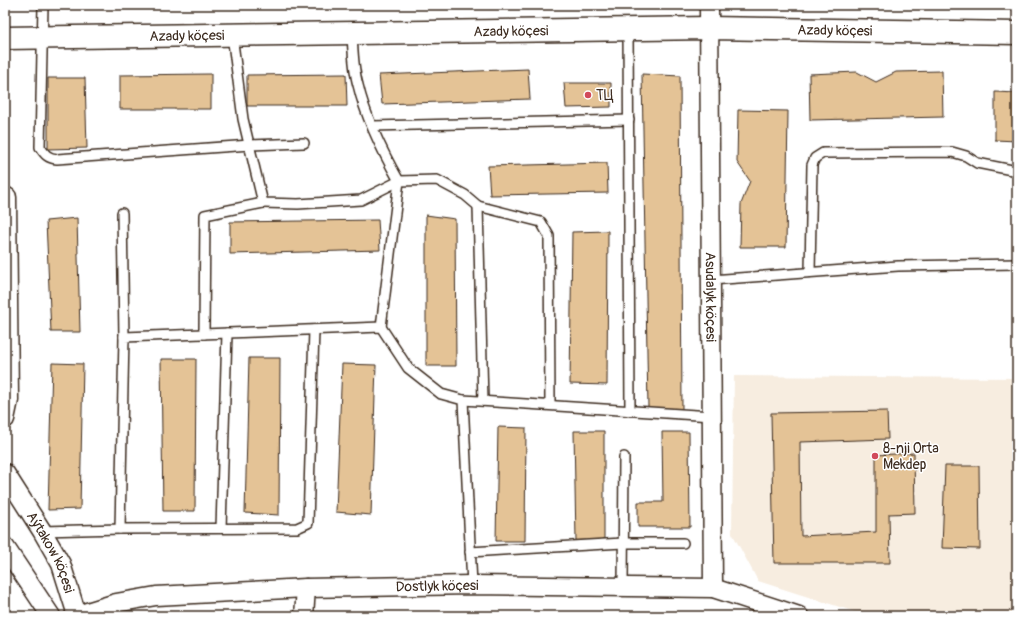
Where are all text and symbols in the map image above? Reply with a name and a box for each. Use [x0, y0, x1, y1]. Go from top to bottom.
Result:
street label: Azady köçesi [797, 21, 873, 40]
street label: Azady köçesi [473, 22, 549, 40]
street label: Azady köçesi [149, 27, 225, 45]
place label: ТЦ [596, 87, 614, 104]
marker: ТЦ [583, 90, 593, 100]
street label: Asudalyk köçesi [702, 252, 719, 343]
place label: 8-nji Orta Mekdep [883, 440, 939, 473]
marker: 8-nji Orta Mekdep [870, 451, 880, 461]
street label: Aýtakow köçesi [23, 509, 78, 596]
street label: Dostlyk köçesi [396, 577, 479, 595]

